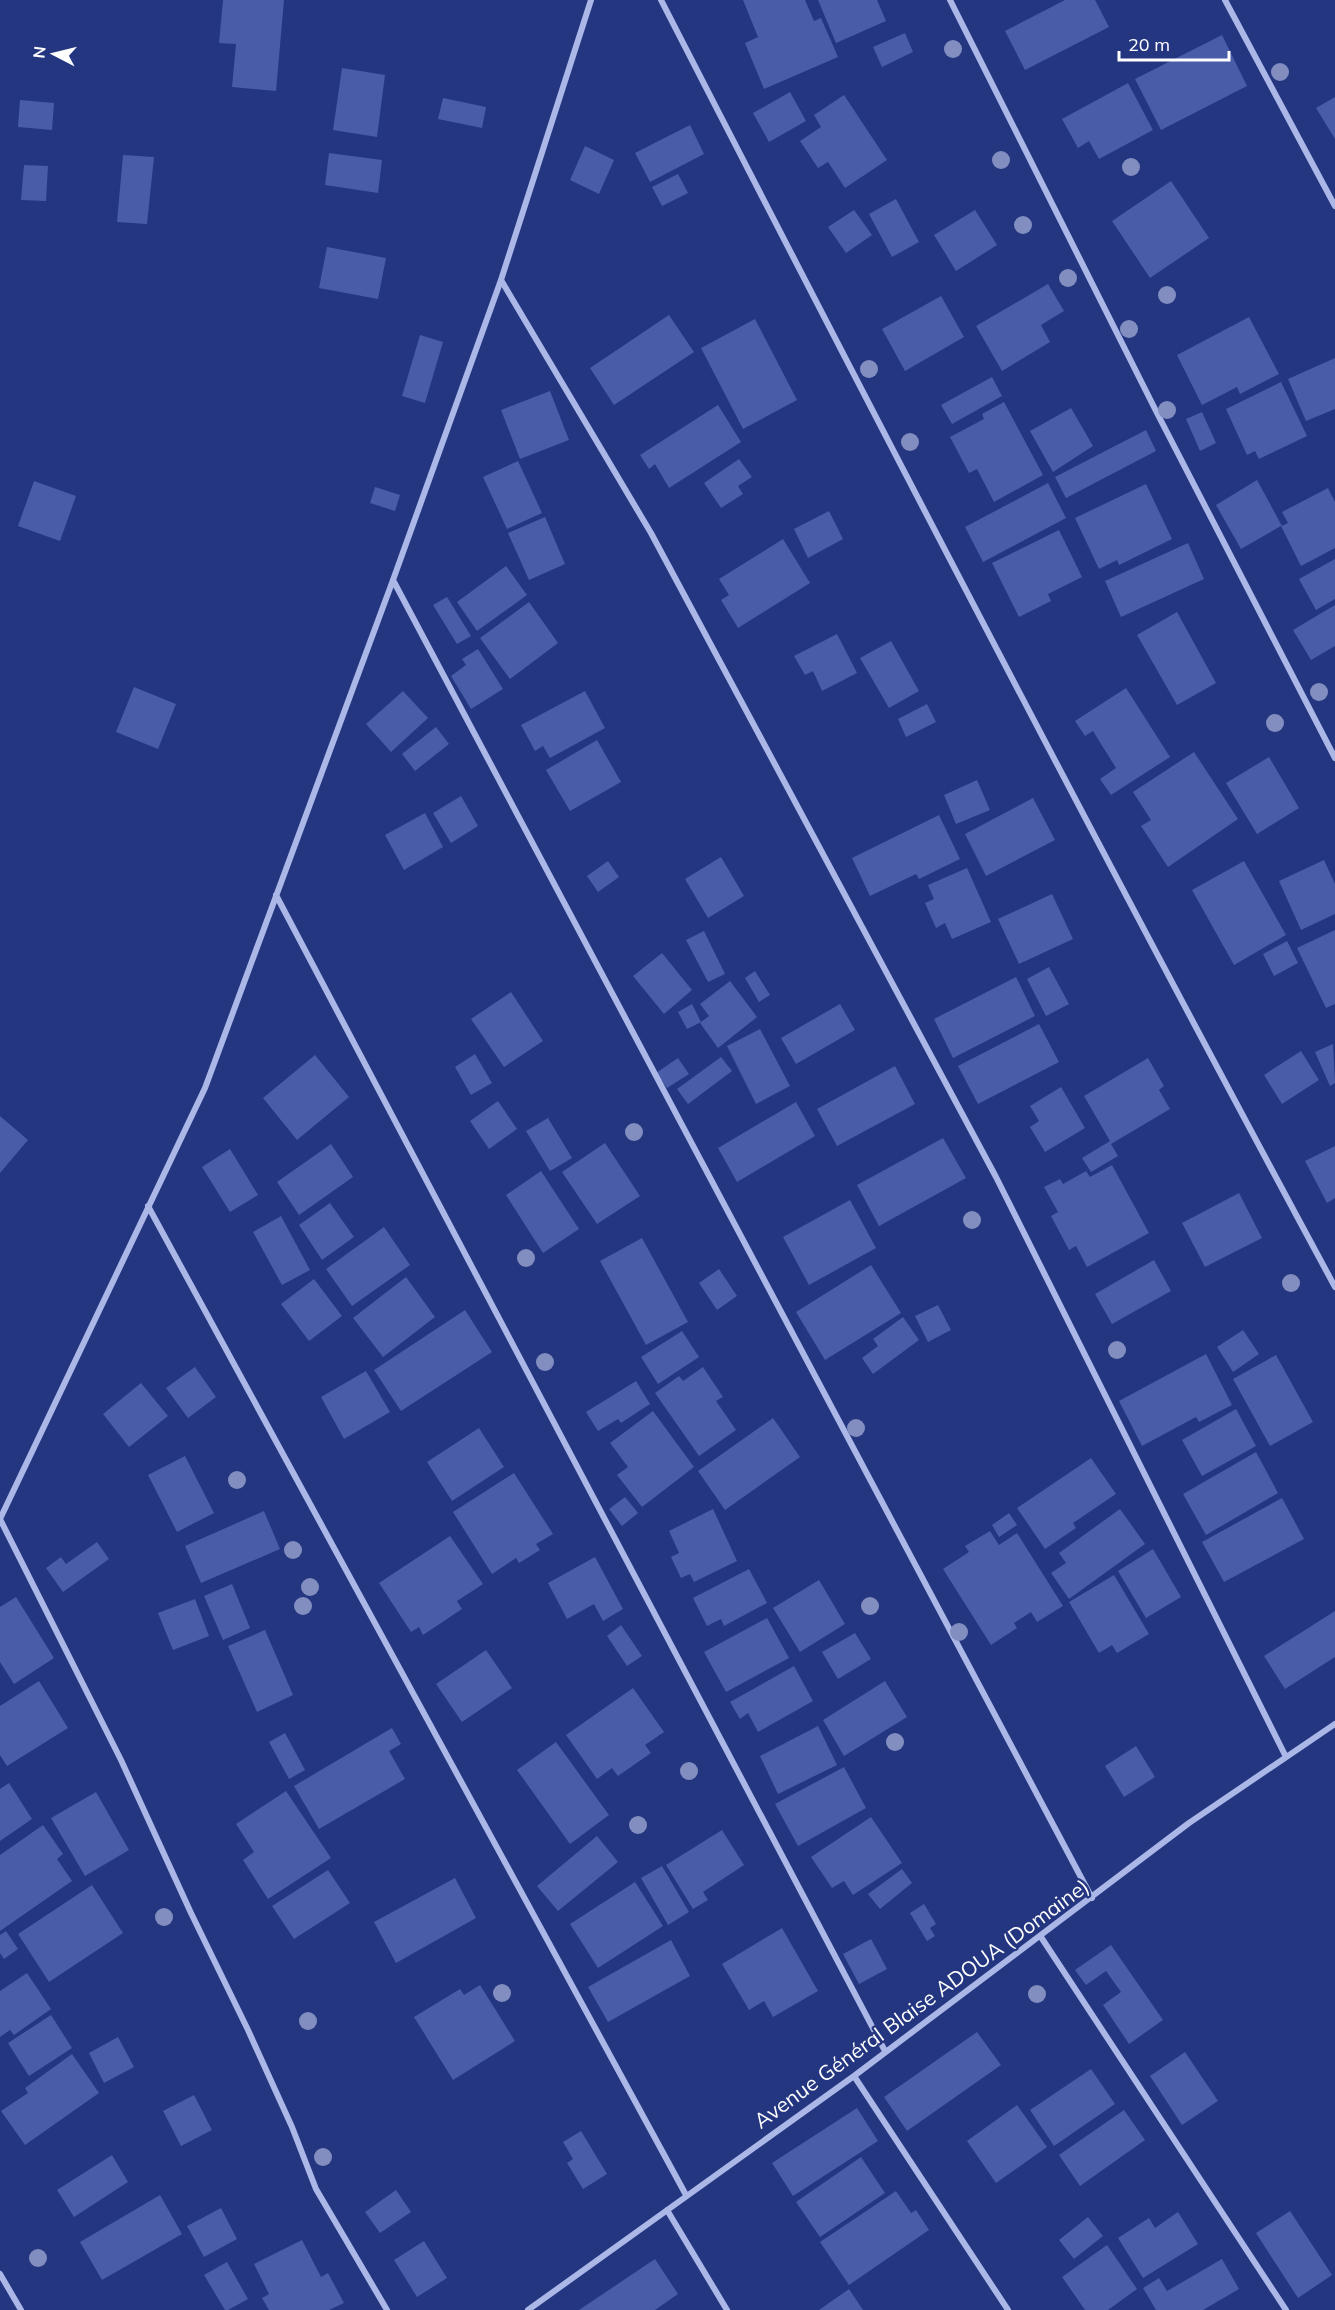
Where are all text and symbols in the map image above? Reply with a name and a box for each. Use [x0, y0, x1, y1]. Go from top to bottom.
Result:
north arrow [24, 24, 84, 84]
scale bar [1119, 24, 1228, 62]
text: 20 m [1128, 33, 1170, 56]
text: N [28, 45, 50, 59]
street label: Avenue Général Blaise ADOUA (Domaine) [748, 1873, 1094, 2133]

